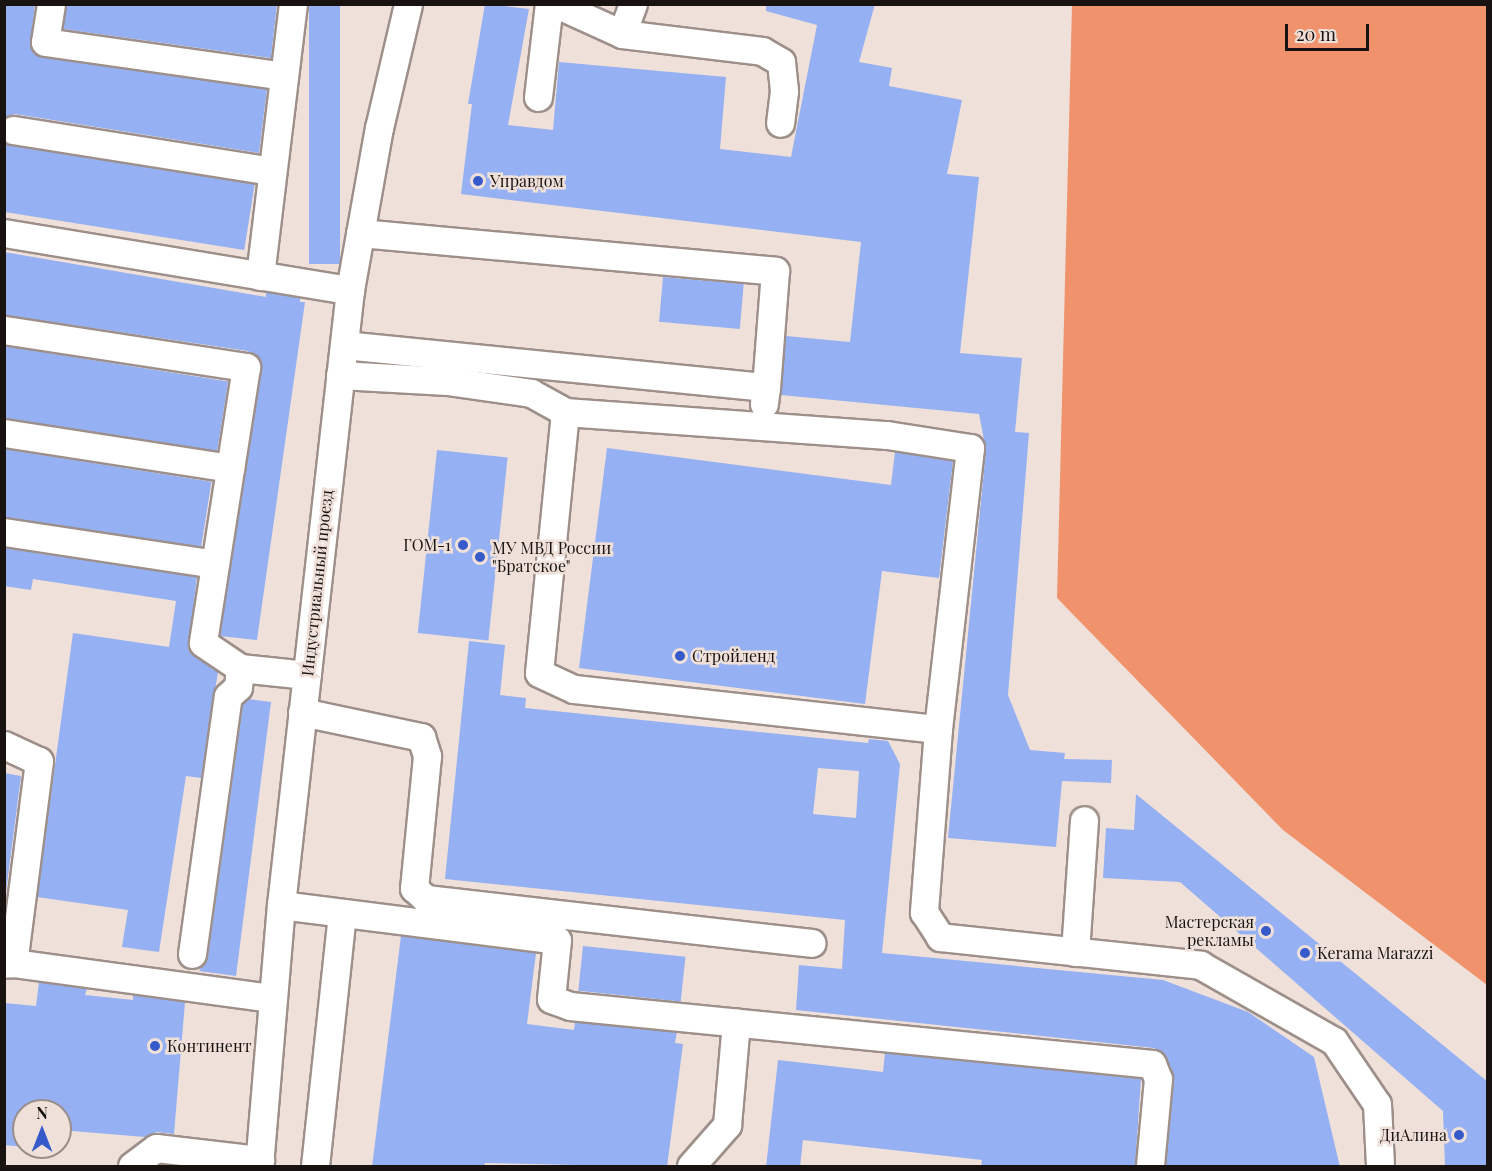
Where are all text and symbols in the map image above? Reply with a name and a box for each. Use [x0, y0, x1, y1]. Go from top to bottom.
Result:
scale bar [1288, 12, 1372, 50]
text: 20 m [1296, 22, 1336, 46]
place label: Управдом [490, 171, 564, 191]
marker: Управдом [471, 174, 485, 188]
street label: Индустриальный проезд [298, 489, 336, 677]
place label: ГОМ-1 [403, 535, 451, 555]
marker: ГОМ-1 [456, 538, 470, 552]
place label: МУ МВД России "Братское" [492, 538, 611, 576]
marker: МУ МВД России "Братское" [473, 550, 487, 564]
place label: Стройленд [692, 646, 775, 666]
marker: Стройленд [673, 649, 687, 663]
place label: Мастерская рекламы [1165, 912, 1254, 950]
marker: Мастерская рекламы [1259, 924, 1273, 938]
place label: Kerama Marazzi [1317, 943, 1434, 963]
marker: Kerama Marazzi [1298, 946, 1312, 960]
place label: Континент [167, 1036, 252, 1056]
marker: Континент [148, 1039, 162, 1053]
north arrow [12, 1099, 72, 1159]
text: N [36, 1102, 48, 1123]
place label: ДиАлина [1380, 1125, 1447, 1145]
marker: ДиАлина [1452, 1128, 1466, 1142]

